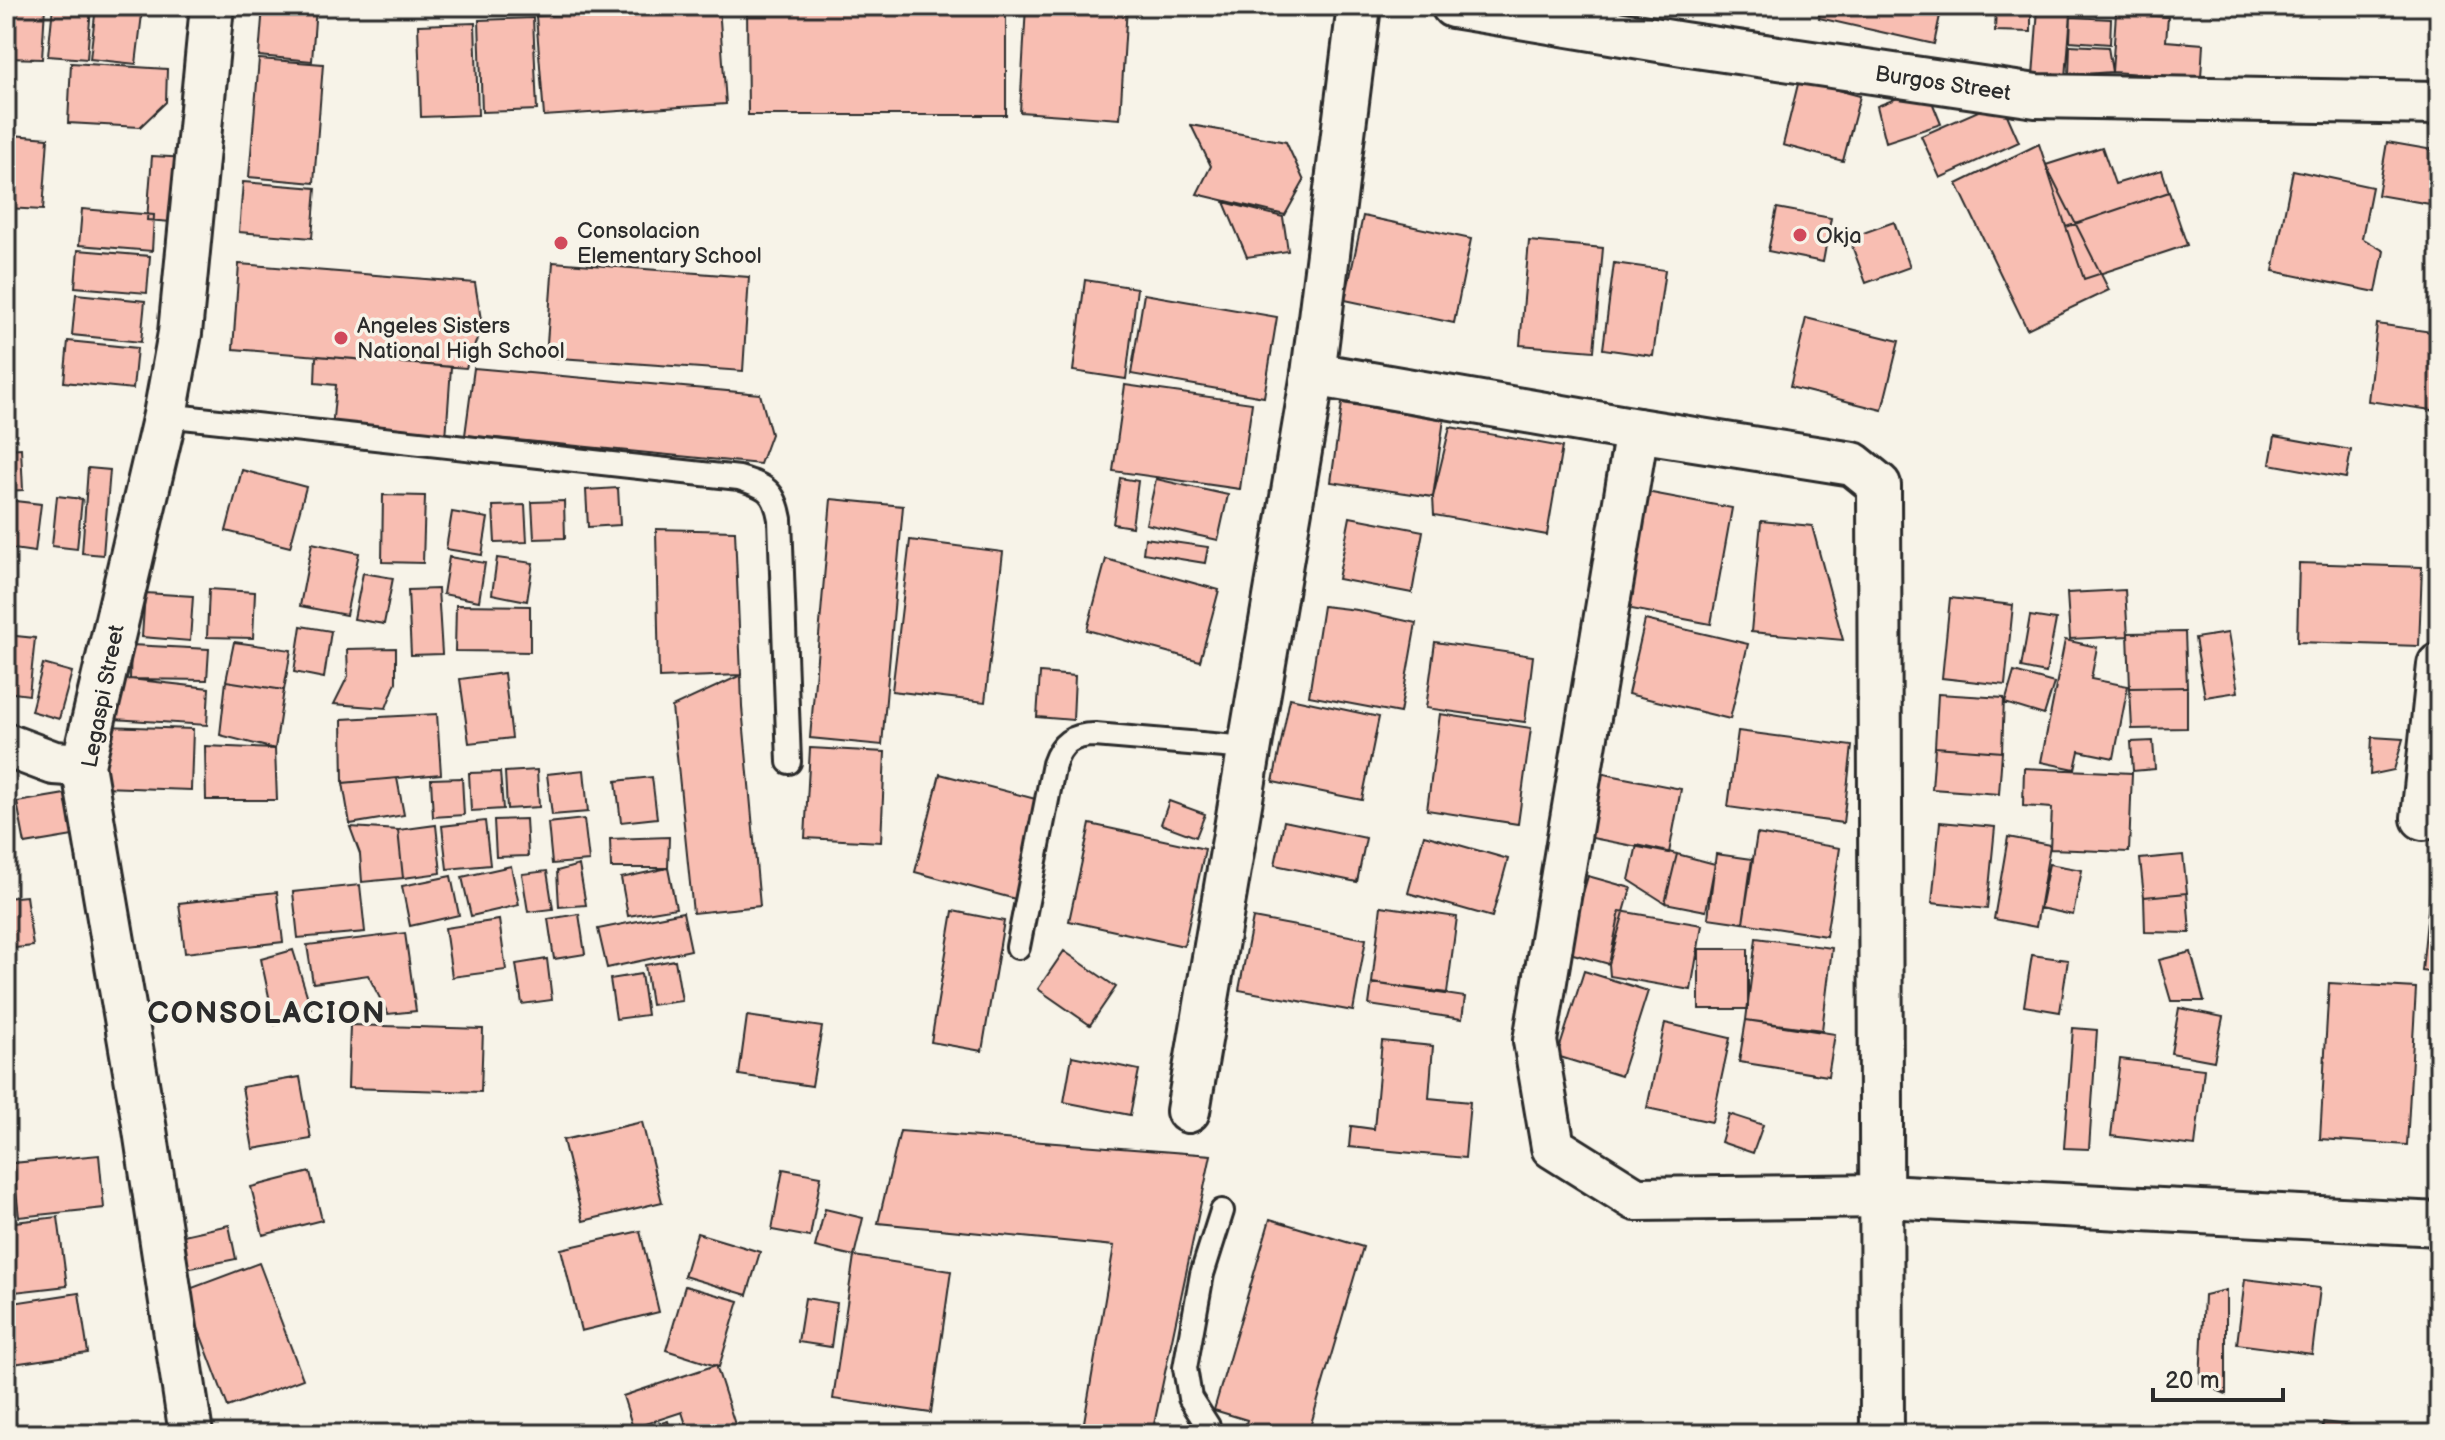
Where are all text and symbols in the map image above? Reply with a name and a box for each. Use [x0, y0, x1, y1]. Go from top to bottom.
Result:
street label: Burgos Street [1873, 60, 2013, 107]
place label: Consolacion Elementary School [577, 218, 762, 270]
place label: Okja [1816, 223, 1862, 250]
marker: Okja [1791, 226, 1809, 244]
marker: Consolacion Elementary School [552, 234, 570, 252]
place label: Angeles Sisters National High School [357, 313, 565, 365]
marker: Angeles Sisters National High School [332, 329, 350, 347]
street label: Legaspi Street [76, 622, 131, 770]
district label: CONSOLACION [147, 996, 387, 1032]
scale bar [2153, 1352, 2283, 1402]
text: 20 m [2165, 1366, 2220, 1395]

